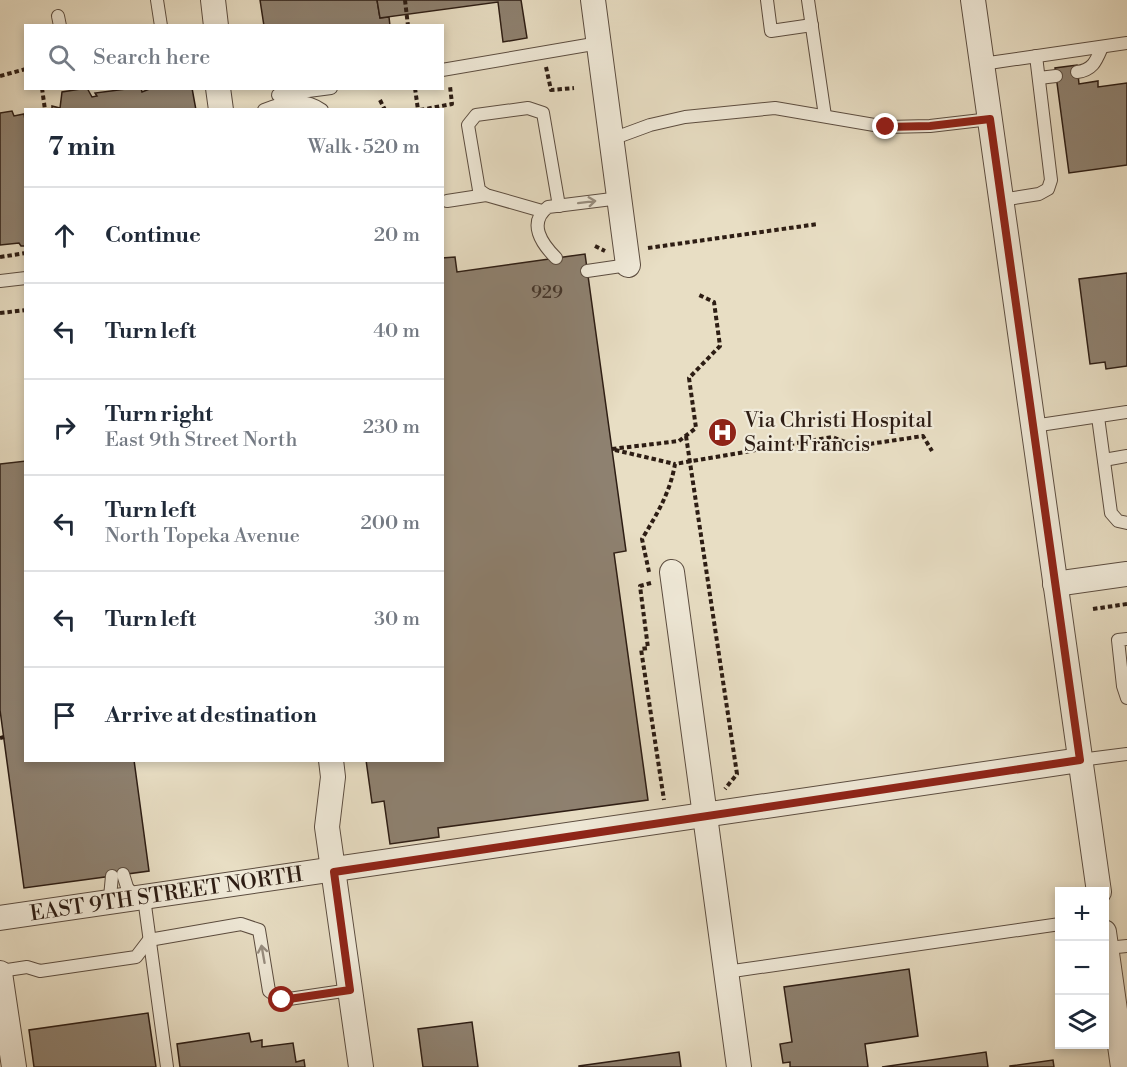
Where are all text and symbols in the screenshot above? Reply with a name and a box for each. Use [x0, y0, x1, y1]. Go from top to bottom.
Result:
search box [24, 24, 444, 90]
icon: search [45, 41, 78, 74]
text: Search here [93, 44, 210, 71]
route end [872, 113, 898, 139]
text: 7 min [48, 131, 115, 163]
text: Walk · 520 m [308, 135, 420, 160]
one-way arrow [577, 196, 596, 207]
icon: ahead [48, 219, 81, 252]
text: Continue [105, 222, 201, 249]
text: 20 m [374, 223, 420, 248]
house number: 929 [531, 281, 563, 304]
icon: left [48, 315, 81, 348]
text: Turn left [105, 318, 196, 345]
text: 40 m [373, 319, 420, 344]
text: Turn right [105, 401, 213, 428]
place label: Via Christi Hospital Saint Francis [743, 408, 932, 458]
icon: right [48, 411, 81, 444]
text: 230 m [363, 415, 420, 440]
hospital icon: Via Christi Hospital Saint Francis [707, 416, 739, 448]
text: East 9th Street North [105, 428, 297, 453]
text: Turn left [105, 497, 196, 524]
icon: left [48, 507, 81, 540]
text: 200 m [360, 511, 420, 536]
text: North Topeka Avenue [105, 524, 300, 549]
icon: left [48, 603, 81, 636]
text: Turn left [105, 606, 196, 633]
text: 30 m [374, 607, 420, 632]
icon: arrive [48, 699, 81, 732]
text: Arrive at destination [105, 702, 317, 729]
street label: EAST 9TH STREET NORTH [28, 862, 305, 927]
map controls [1055, 887, 1109, 1049]
button: + [1055, 887, 1109, 941]
button: − [1055, 941, 1109, 995]
one-way arrow [257, 945, 268, 965]
route start [268, 986, 294, 1012]
button: layers [1055, 995, 1109, 1049]

